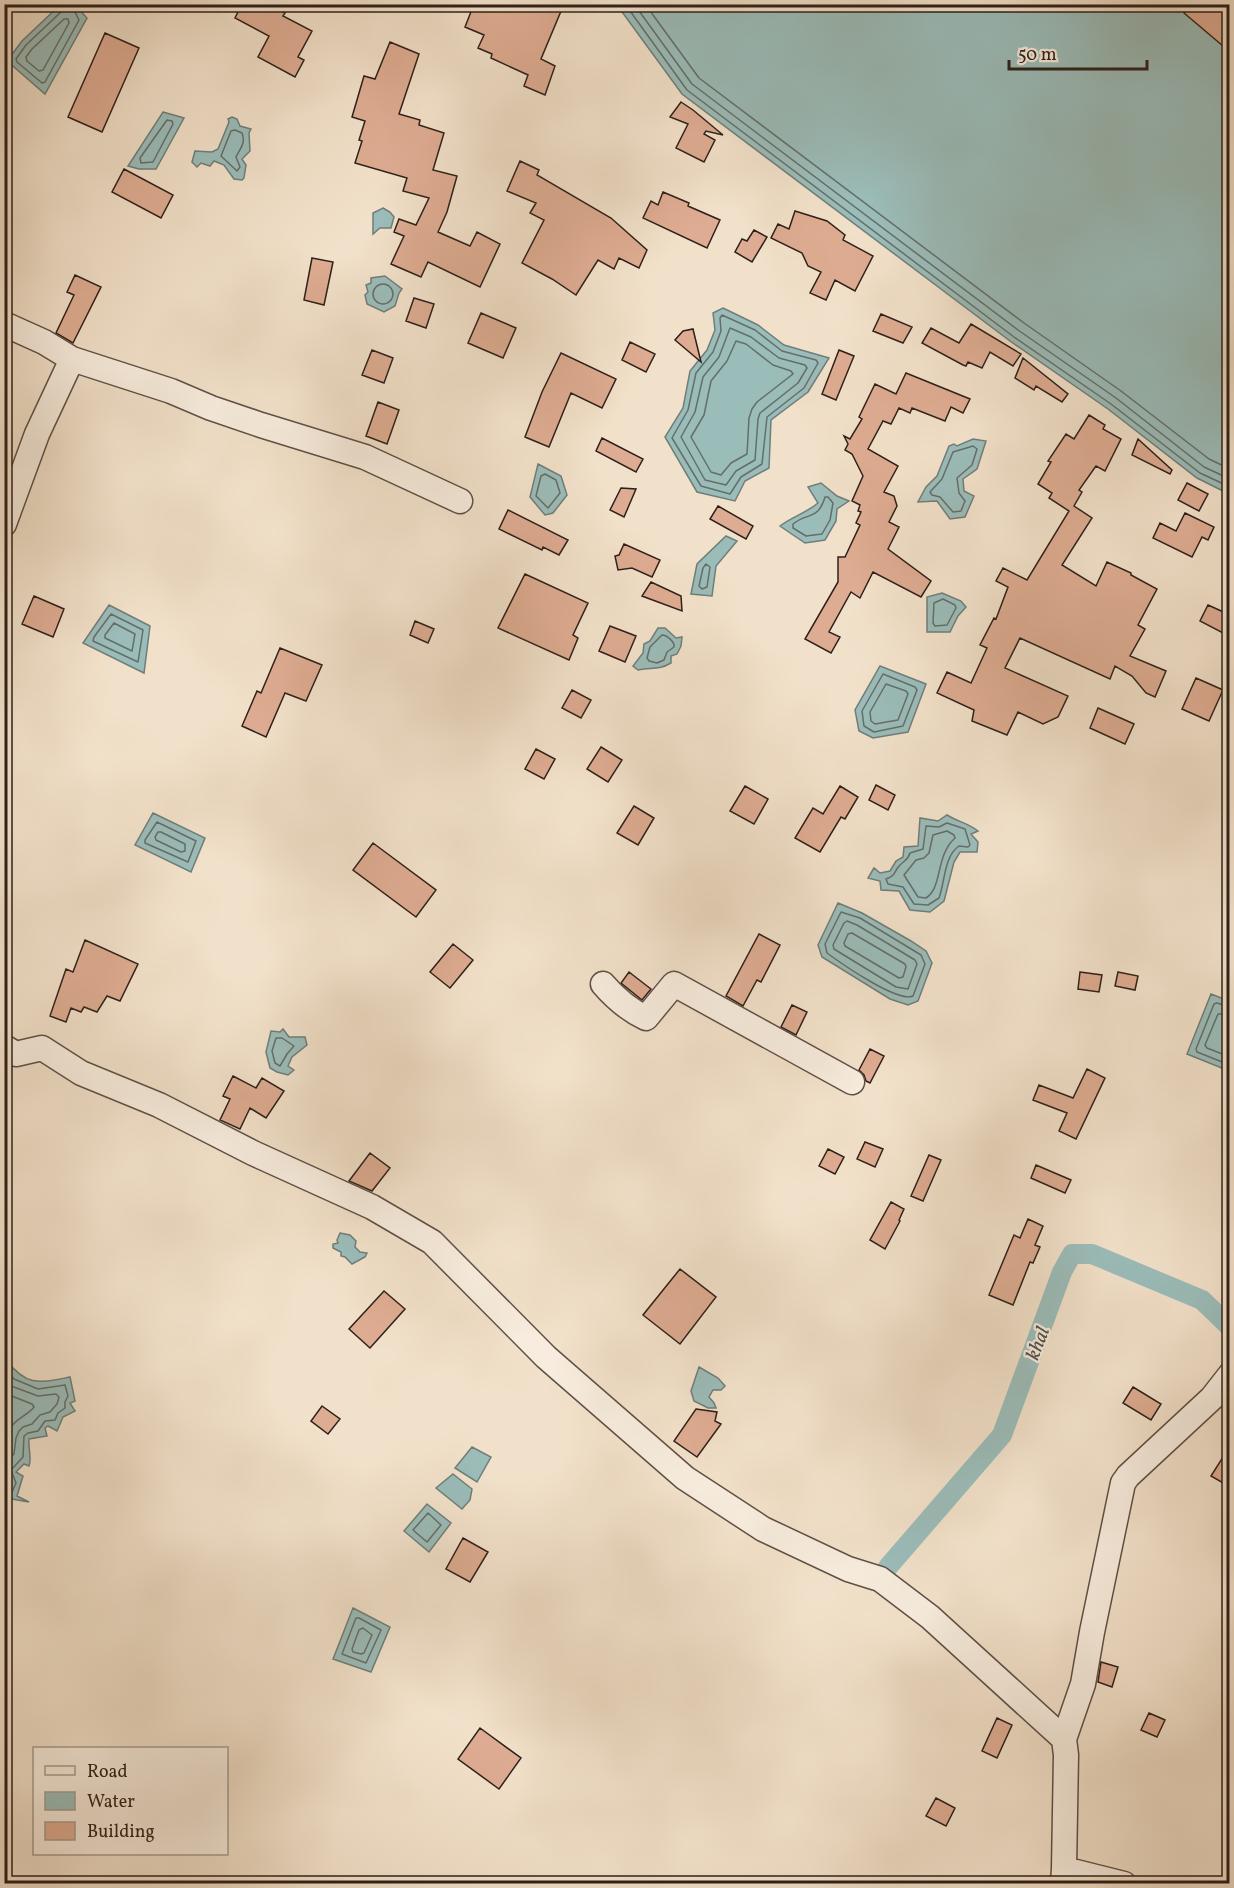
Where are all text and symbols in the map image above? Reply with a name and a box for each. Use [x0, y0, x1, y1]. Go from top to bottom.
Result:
scale bar [1009, 33, 1147, 71]
text: 50 m [1018, 43, 1057, 68]
water label: khal [1020, 1323, 1058, 1364]
legend [33, 1747, 228, 1855]
text: Road [87, 1760, 128, 1785]
text: Water [87, 1790, 135, 1815]
text: Building [87, 1820, 155, 1845]

